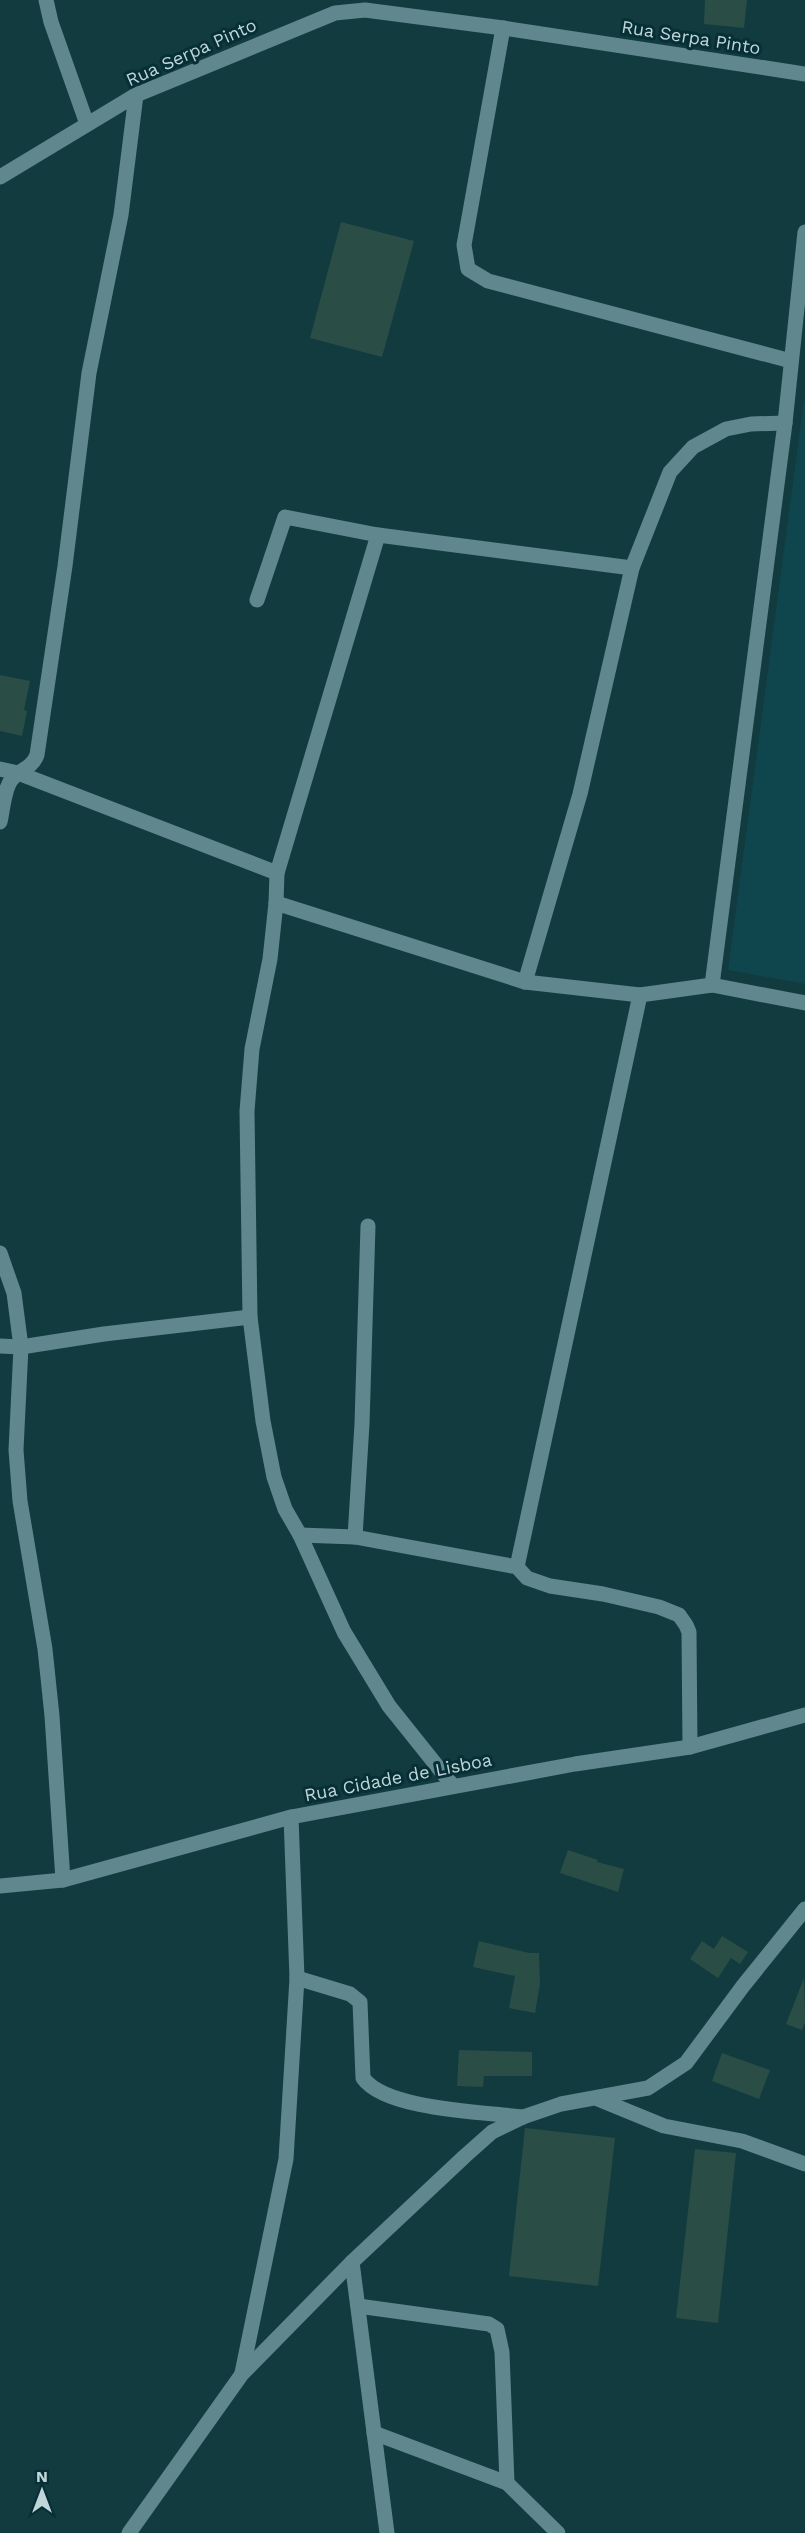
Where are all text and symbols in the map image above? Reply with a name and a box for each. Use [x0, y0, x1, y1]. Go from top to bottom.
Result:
street label: Rua Serpa Pinto [123, 14, 259, 90]
street label: Rua Serpa Pinto [620, 16, 762, 58]
street label: Rua Cidade de Lisboa [303, 1749, 493, 1805]
north arrow [12, 2461, 72, 2521]
text: N [36, 2467, 48, 2486]

